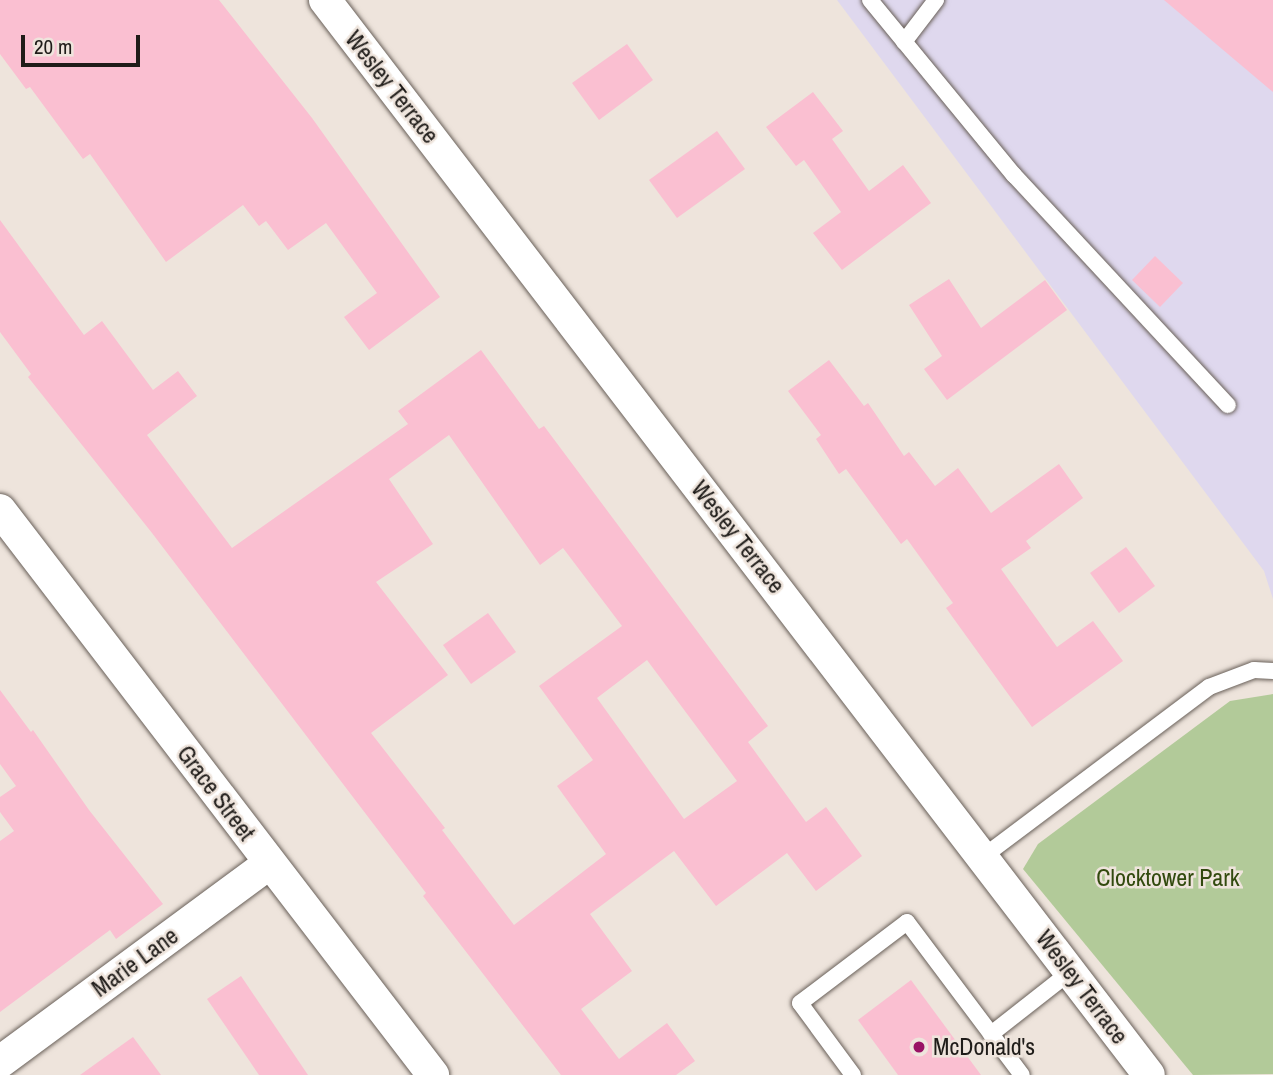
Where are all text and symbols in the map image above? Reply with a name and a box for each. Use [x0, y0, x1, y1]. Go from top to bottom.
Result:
scale bar [24, 21, 144, 65]
street label: Wesley Terrace [339, 25, 445, 149]
text: 20 m [34, 32, 72, 61]
street label: Wesley Terrace [685, 475, 791, 599]
street label: Grace Street [171, 740, 261, 846]
park label: Clocktower Park [1096, 864, 1240, 892]
street label: Marie Lane [86, 921, 184, 1003]
street label: Wesley Terrace [1030, 924, 1134, 1050]
place label: McDonald's [933, 1033, 1035, 1061]
marker: McDonald's [911, 1039, 927, 1055]

